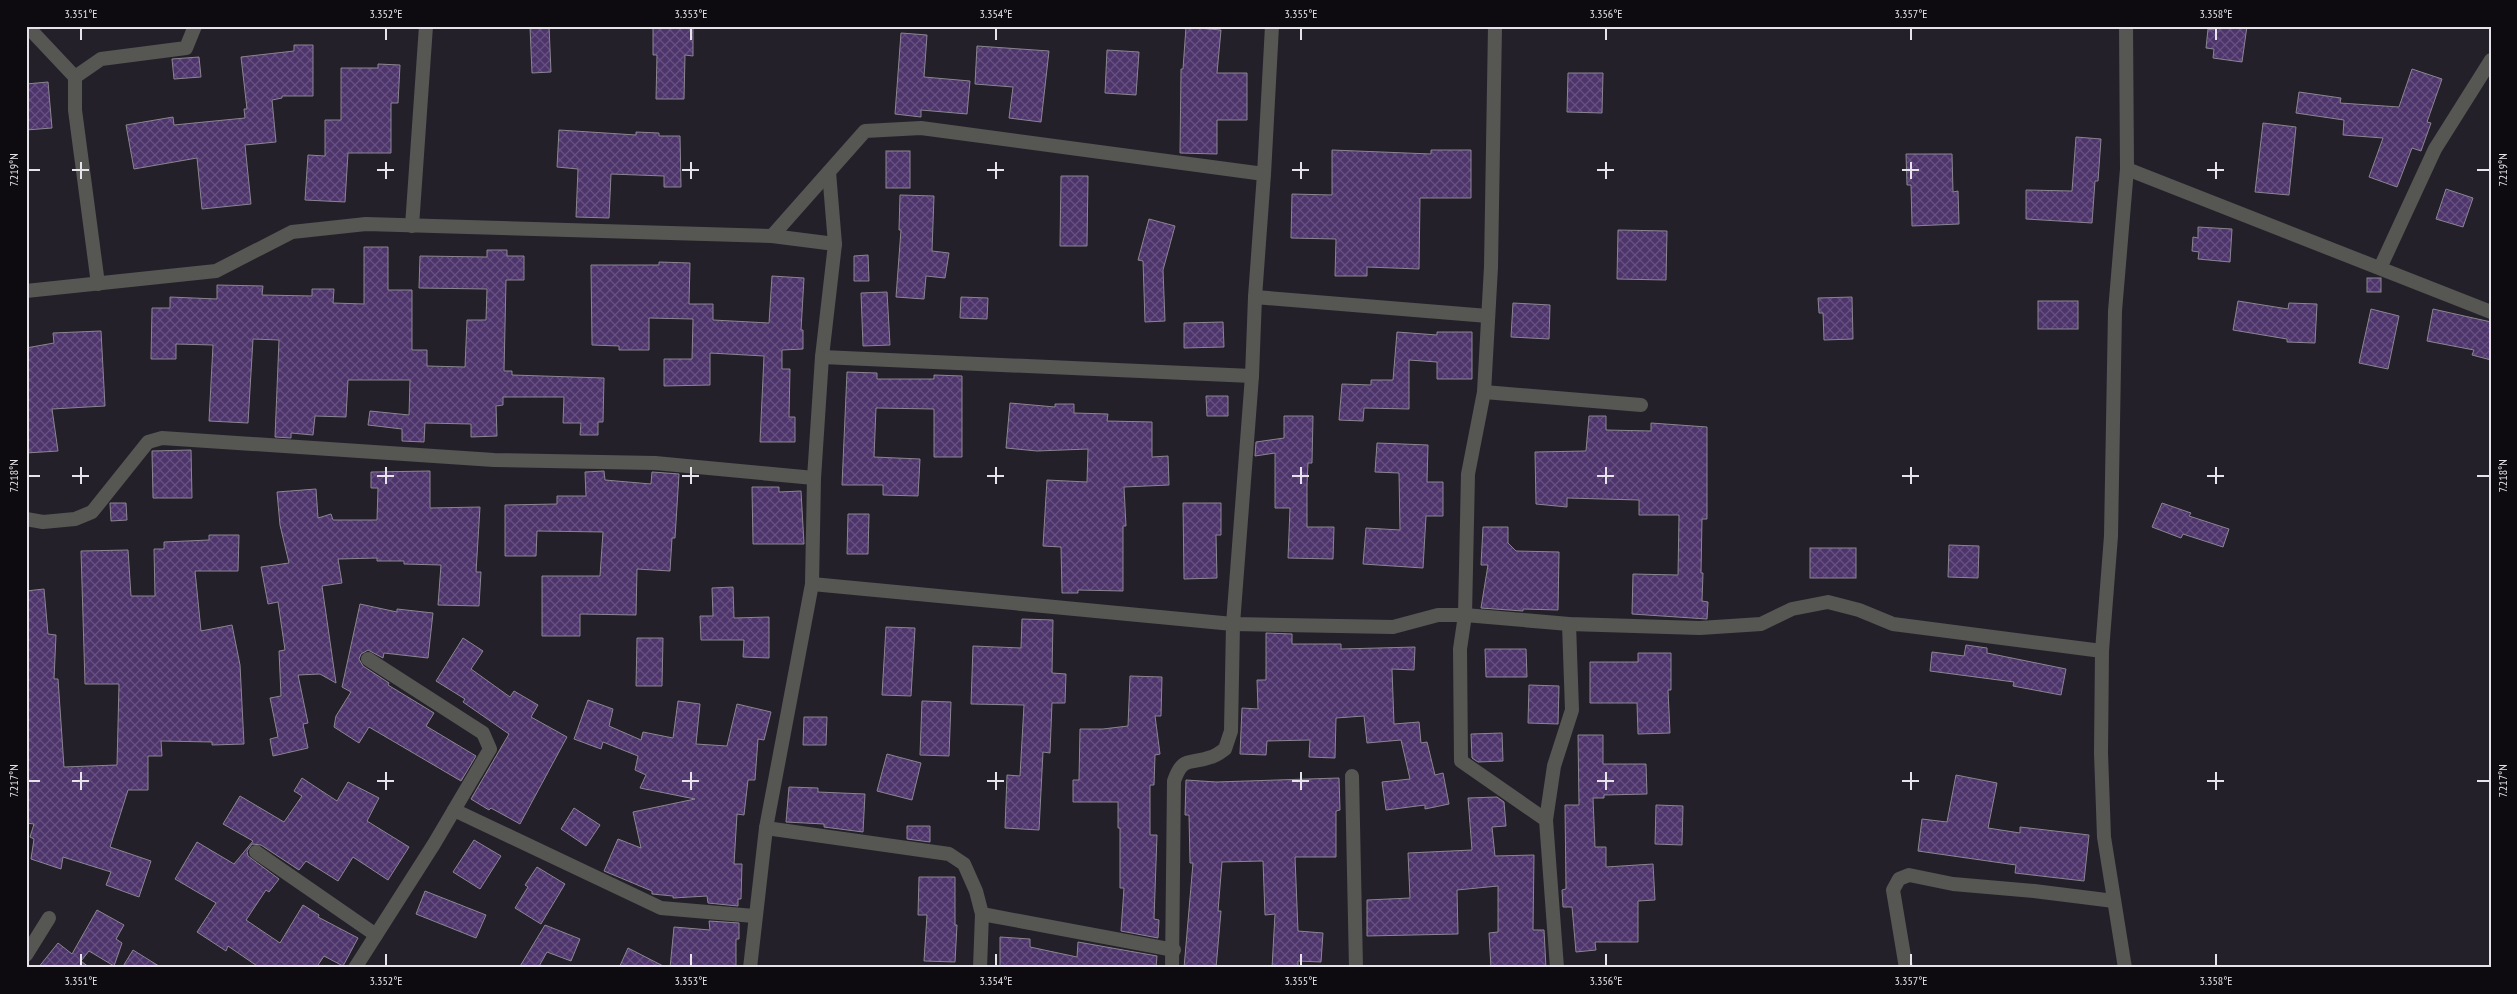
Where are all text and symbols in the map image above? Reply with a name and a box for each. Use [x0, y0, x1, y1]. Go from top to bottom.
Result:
text: 3.351°E [65, 6, 98, 21]
text: 3.352°E [370, 6, 403, 21]
text: 3.353°E [675, 6, 708, 21]
text: 3.354°E [980, 6, 1013, 21]
text: 3.355°E [1285, 6, 1318, 21]
text: 3.356°E [1590, 6, 1623, 21]
text: 3.357°E [1895, 6, 1928, 21]
text: 3.358°E [2200, 6, 2233, 21]
text: 7.219°N [6, 153, 21, 187]
text: 7.219°N [2495, 153, 2510, 187]
text: 7.218°N [6, 459, 21, 493]
text: 7.218°N [2495, 459, 2510, 493]
text: 7.217°N [6, 764, 21, 798]
text: 7.217°N [2495, 764, 2510, 798]
text: 3.351°E [65, 973, 98, 988]
text: 3.352°E [370, 973, 403, 988]
text: 3.353°E [675, 973, 708, 988]
text: 3.354°E [980, 973, 1013, 988]
text: 3.355°E [1285, 973, 1318, 988]
text: 3.356°E [1590, 973, 1623, 988]
text: 3.357°E [1895, 973, 1928, 988]
text: 3.358°E [2200, 973, 2233, 988]

